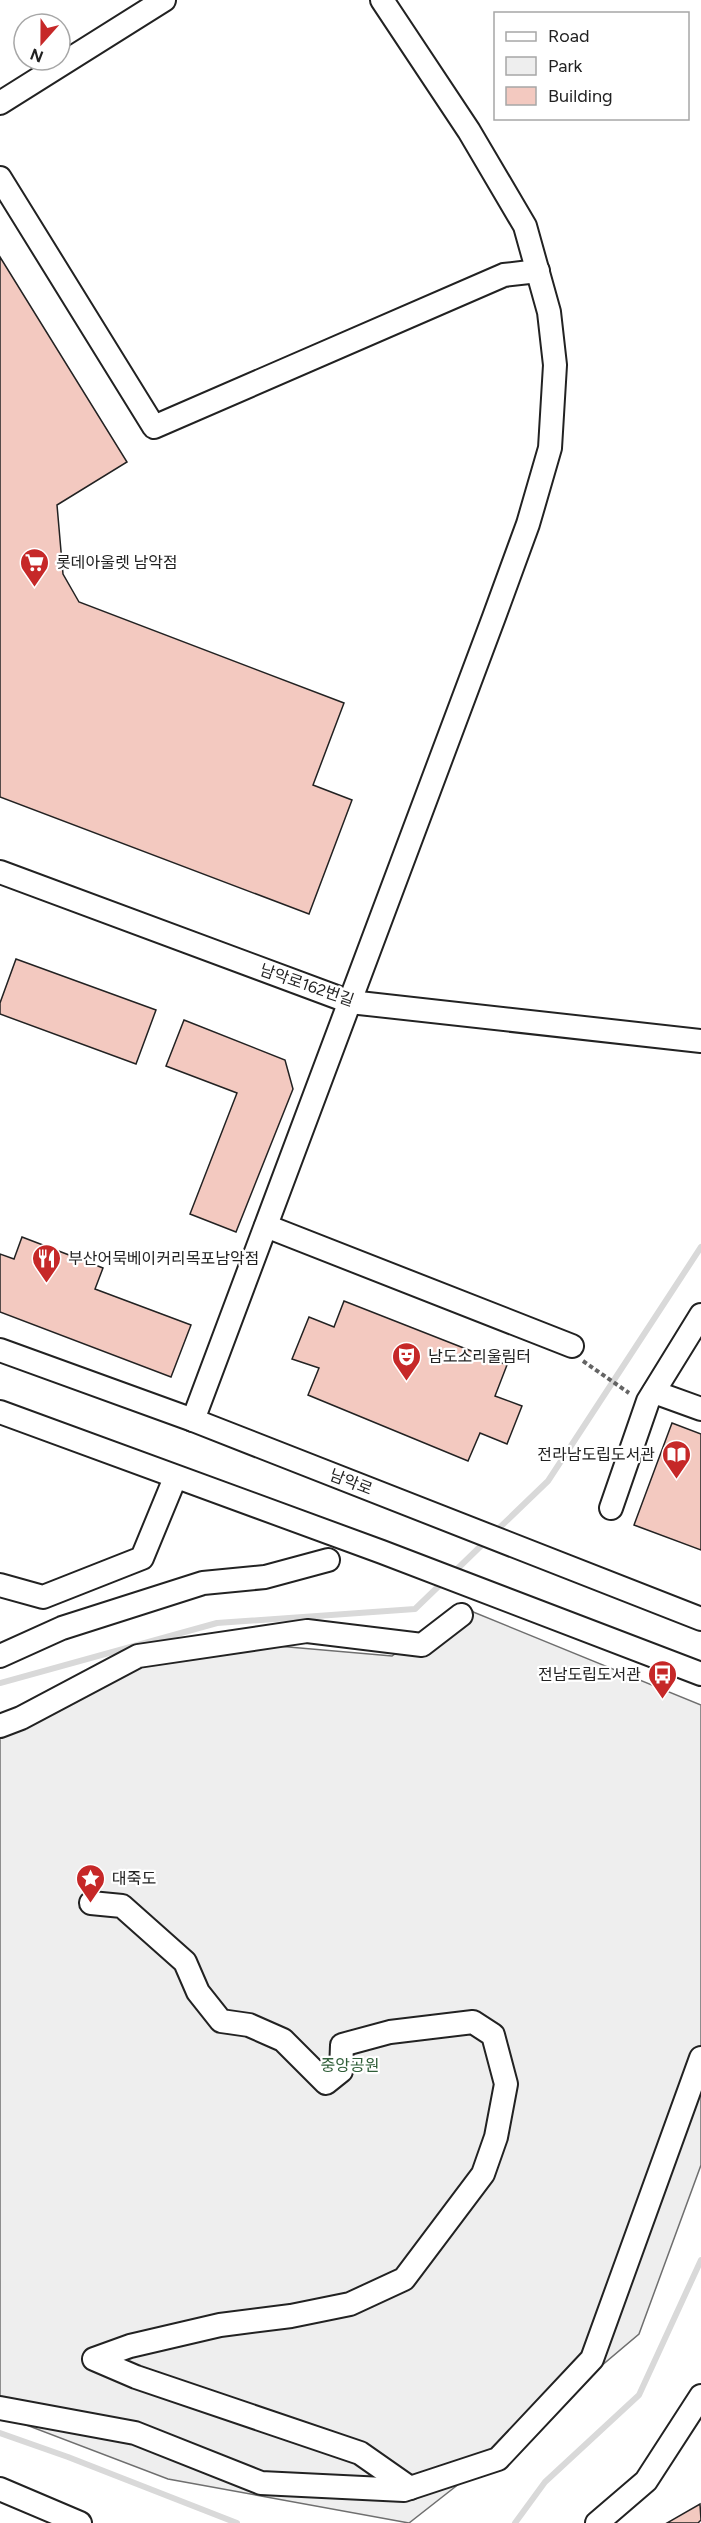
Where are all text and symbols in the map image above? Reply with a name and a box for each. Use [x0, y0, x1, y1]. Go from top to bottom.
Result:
north arrow [12, 12, 72, 72]
legend [494, 12, 689, 120]
text: Road [548, 25, 589, 47]
text: N [28, 44, 46, 67]
text: Park [548, 55, 583, 77]
text: Building [548, 85, 613, 107]
supermarket icon: 롯데아울렛 남악점 [19, 546, 51, 588]
place label: 롯데아울렛 남악점 [56, 553, 178, 572]
street label: 남악로162번길 [257, 960, 357, 1010]
restaurant icon: 부산어묵베이커리목포남악점 [31, 1242, 63, 1284]
place label: 부산어묵베이커리목포남악점 [68, 1249, 259, 1268]
theatre icon: 남도소리울림터 [391, 1340, 423, 1382]
place label: 남도소리울림터 [428, 1347, 531, 1366]
library icon: 전라남도립도서관 [660, 1438, 692, 1480]
place label: 전라남도립도서관 [537, 1445, 655, 1464]
street label: 남악로 [327, 1465, 375, 1499]
bus stop icon: 전남도립도서관 [646, 1658, 678, 1700]
place label: 전남도립도서관 [538, 1665, 641, 1684]
place icon: 대죽도 [75, 1862, 107, 1904]
place label: 대죽도 [112, 1869, 156, 1888]
park label: 중앙공원 [321, 2056, 379, 2075]

